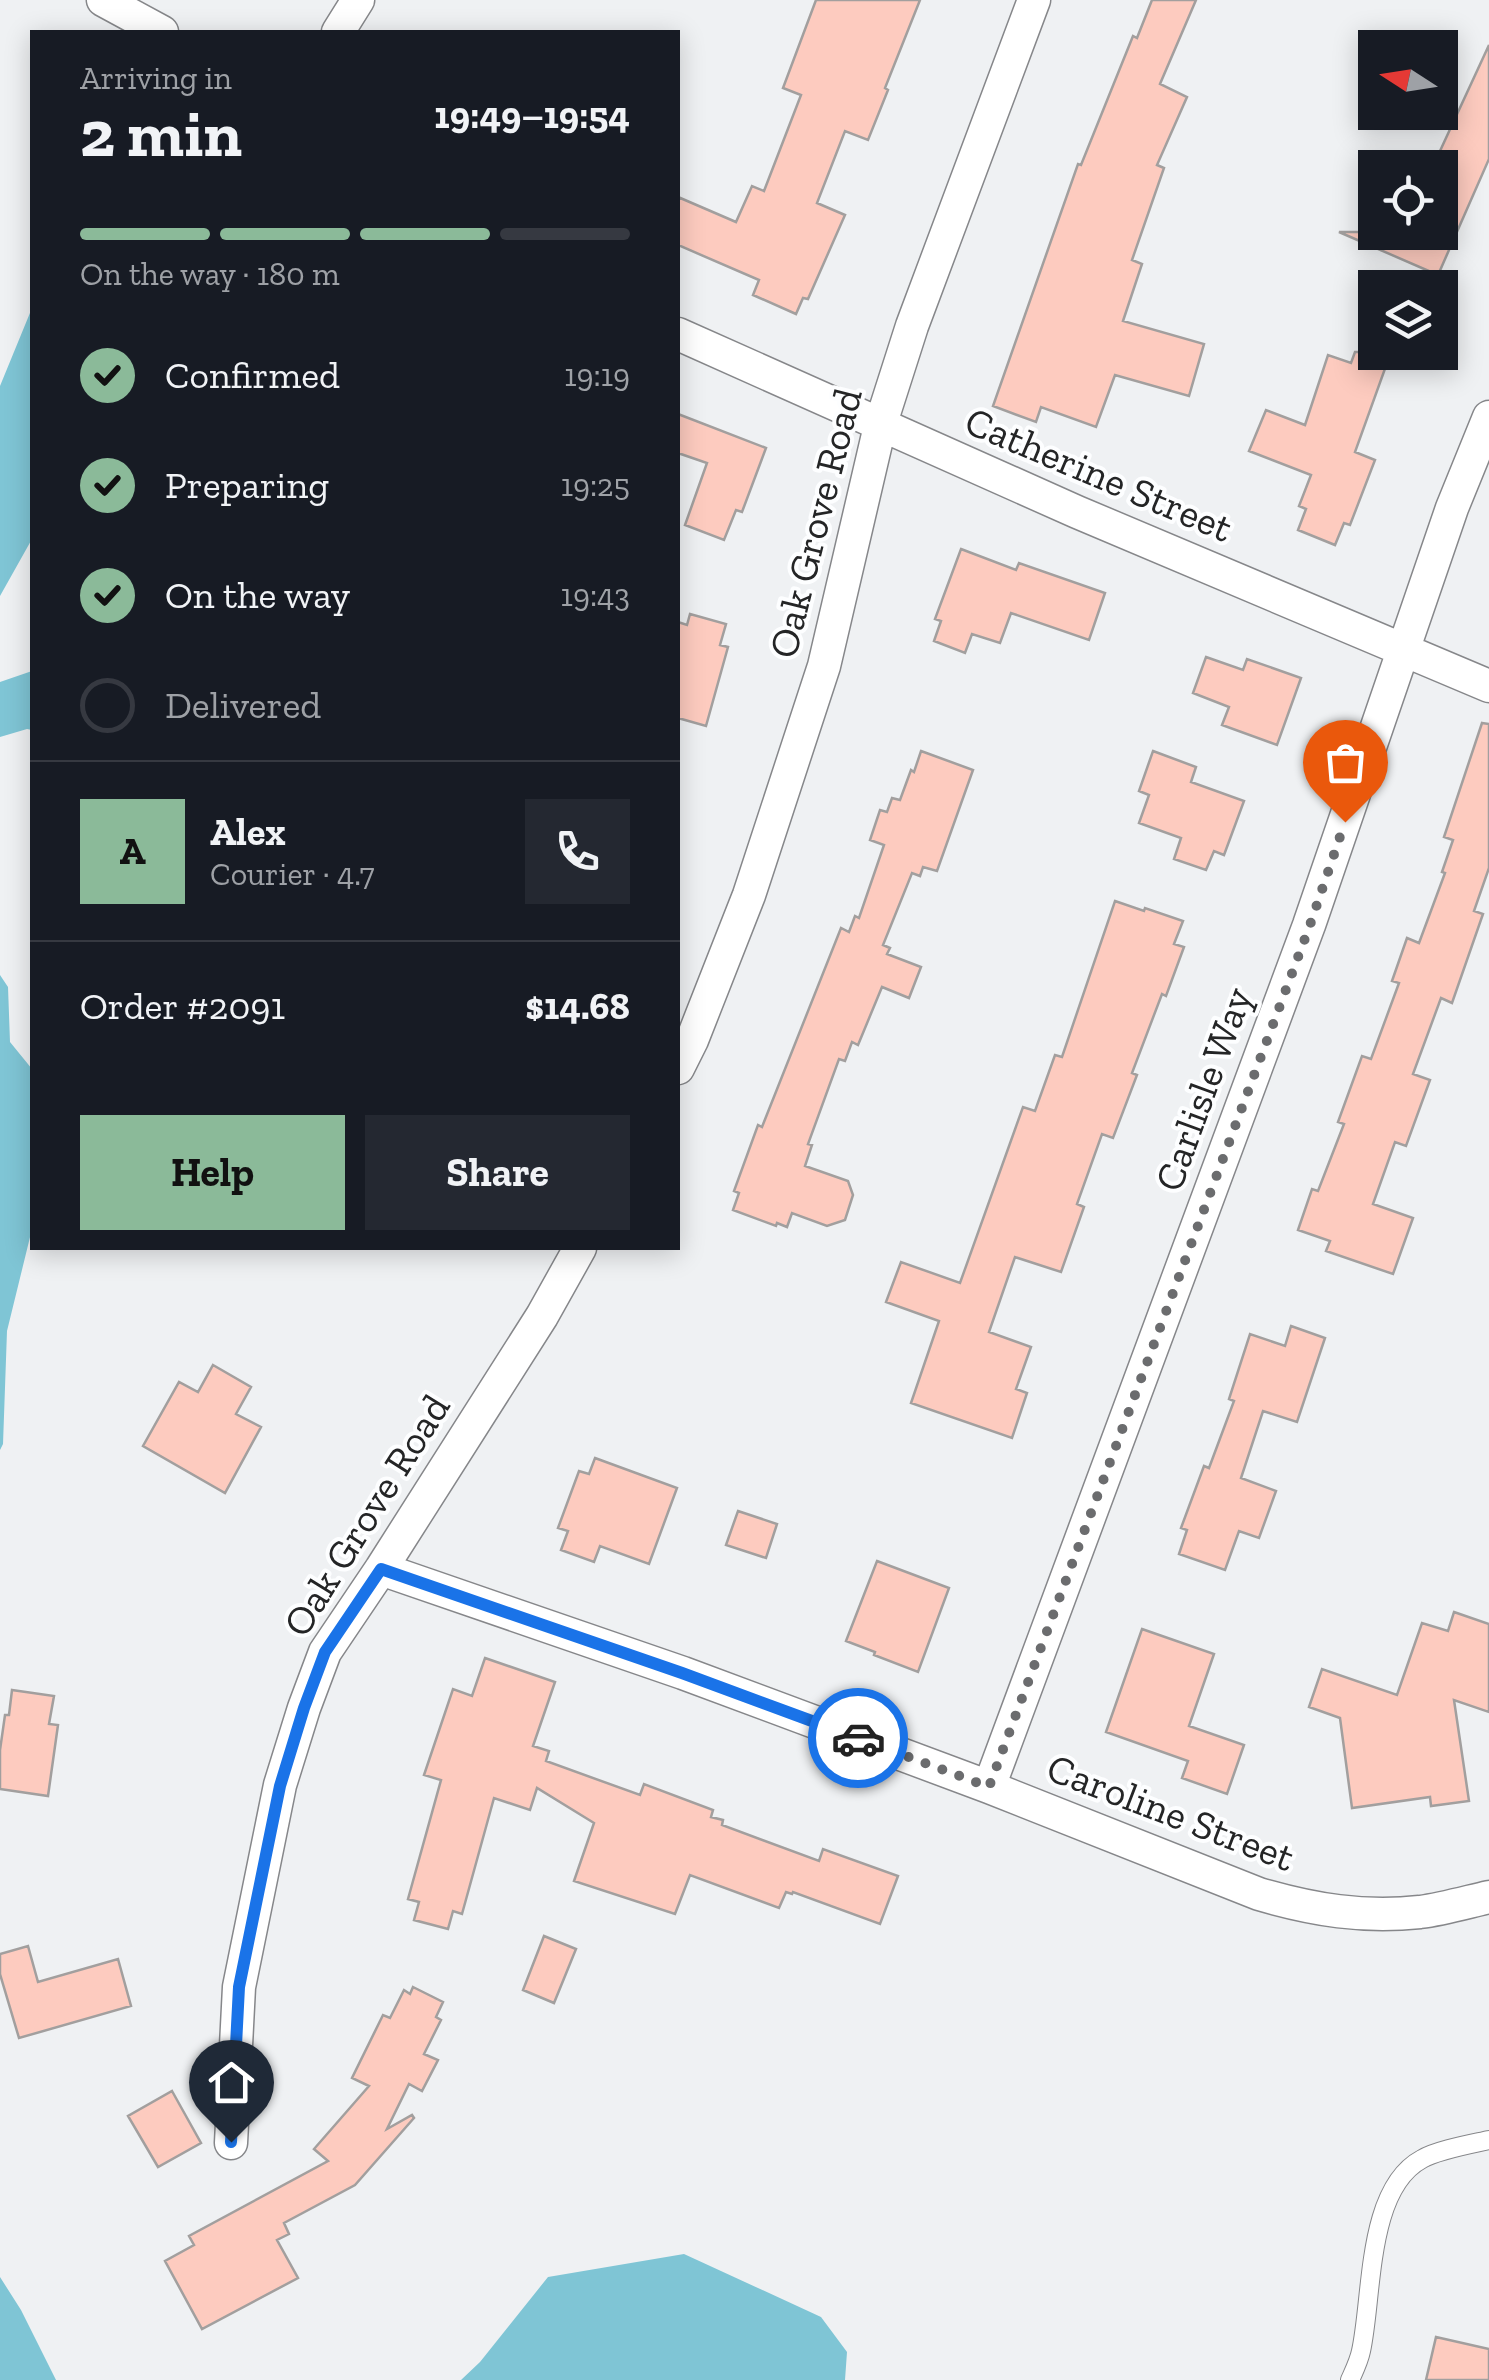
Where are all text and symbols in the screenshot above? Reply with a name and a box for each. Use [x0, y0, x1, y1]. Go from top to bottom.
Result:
north arrow [1358, 30, 1458, 130]
map controls [1358, 30, 1458, 370]
text: Arriving in [80, 59, 232, 97]
text: 19:49–19:54 [434, 92, 630, 138]
text: 2 min [80, 95, 242, 173]
button: locate [1358, 150, 1458, 250]
text: On the way · 180 m [80, 255, 340, 293]
button: layers [1358, 270, 1458, 370]
icon: check [80, 348, 135, 403]
text: Confirmed [165, 352, 340, 398]
text: 19:19 [564, 356, 630, 394]
street label: Oak Grove Road [758, 383, 872, 663]
street label: Catherine Street [958, 396, 1240, 552]
icon: check [80, 458, 135, 513]
text: Preparing [165, 462, 329, 508]
text: 19:25 [561, 466, 630, 504]
icon: check [80, 568, 135, 623]
text: On the way [165, 572, 350, 618]
text: 19:43 [561, 576, 630, 614]
text: Delivered [165, 682, 321, 728]
pin [1303, 720, 1388, 823]
icon: bag [1318, 735, 1373, 790]
button: phone [525, 799, 630, 904]
text: Alex [210, 809, 286, 855]
text: A [119, 828, 146, 874]
text: Courier · 4.7 [210, 855, 374, 893]
street label: Carlisle Way [1144, 980, 1262, 1197]
text: Order #2091 [80, 983, 285, 1029]
text: $14.68 [525, 983, 630, 1029]
button: Help [80, 1115, 345, 1230]
button: Share [365, 1115, 630, 1230]
street label: Oak Grove Road [273, 1385, 460, 1645]
courier [808, 1688, 908, 1788]
icon: car [831, 1711, 886, 1766]
street label: Caroline Street [1041, 1743, 1301, 1881]
pin [189, 2040, 274, 2143]
icon: home [204, 2055, 259, 2110]

